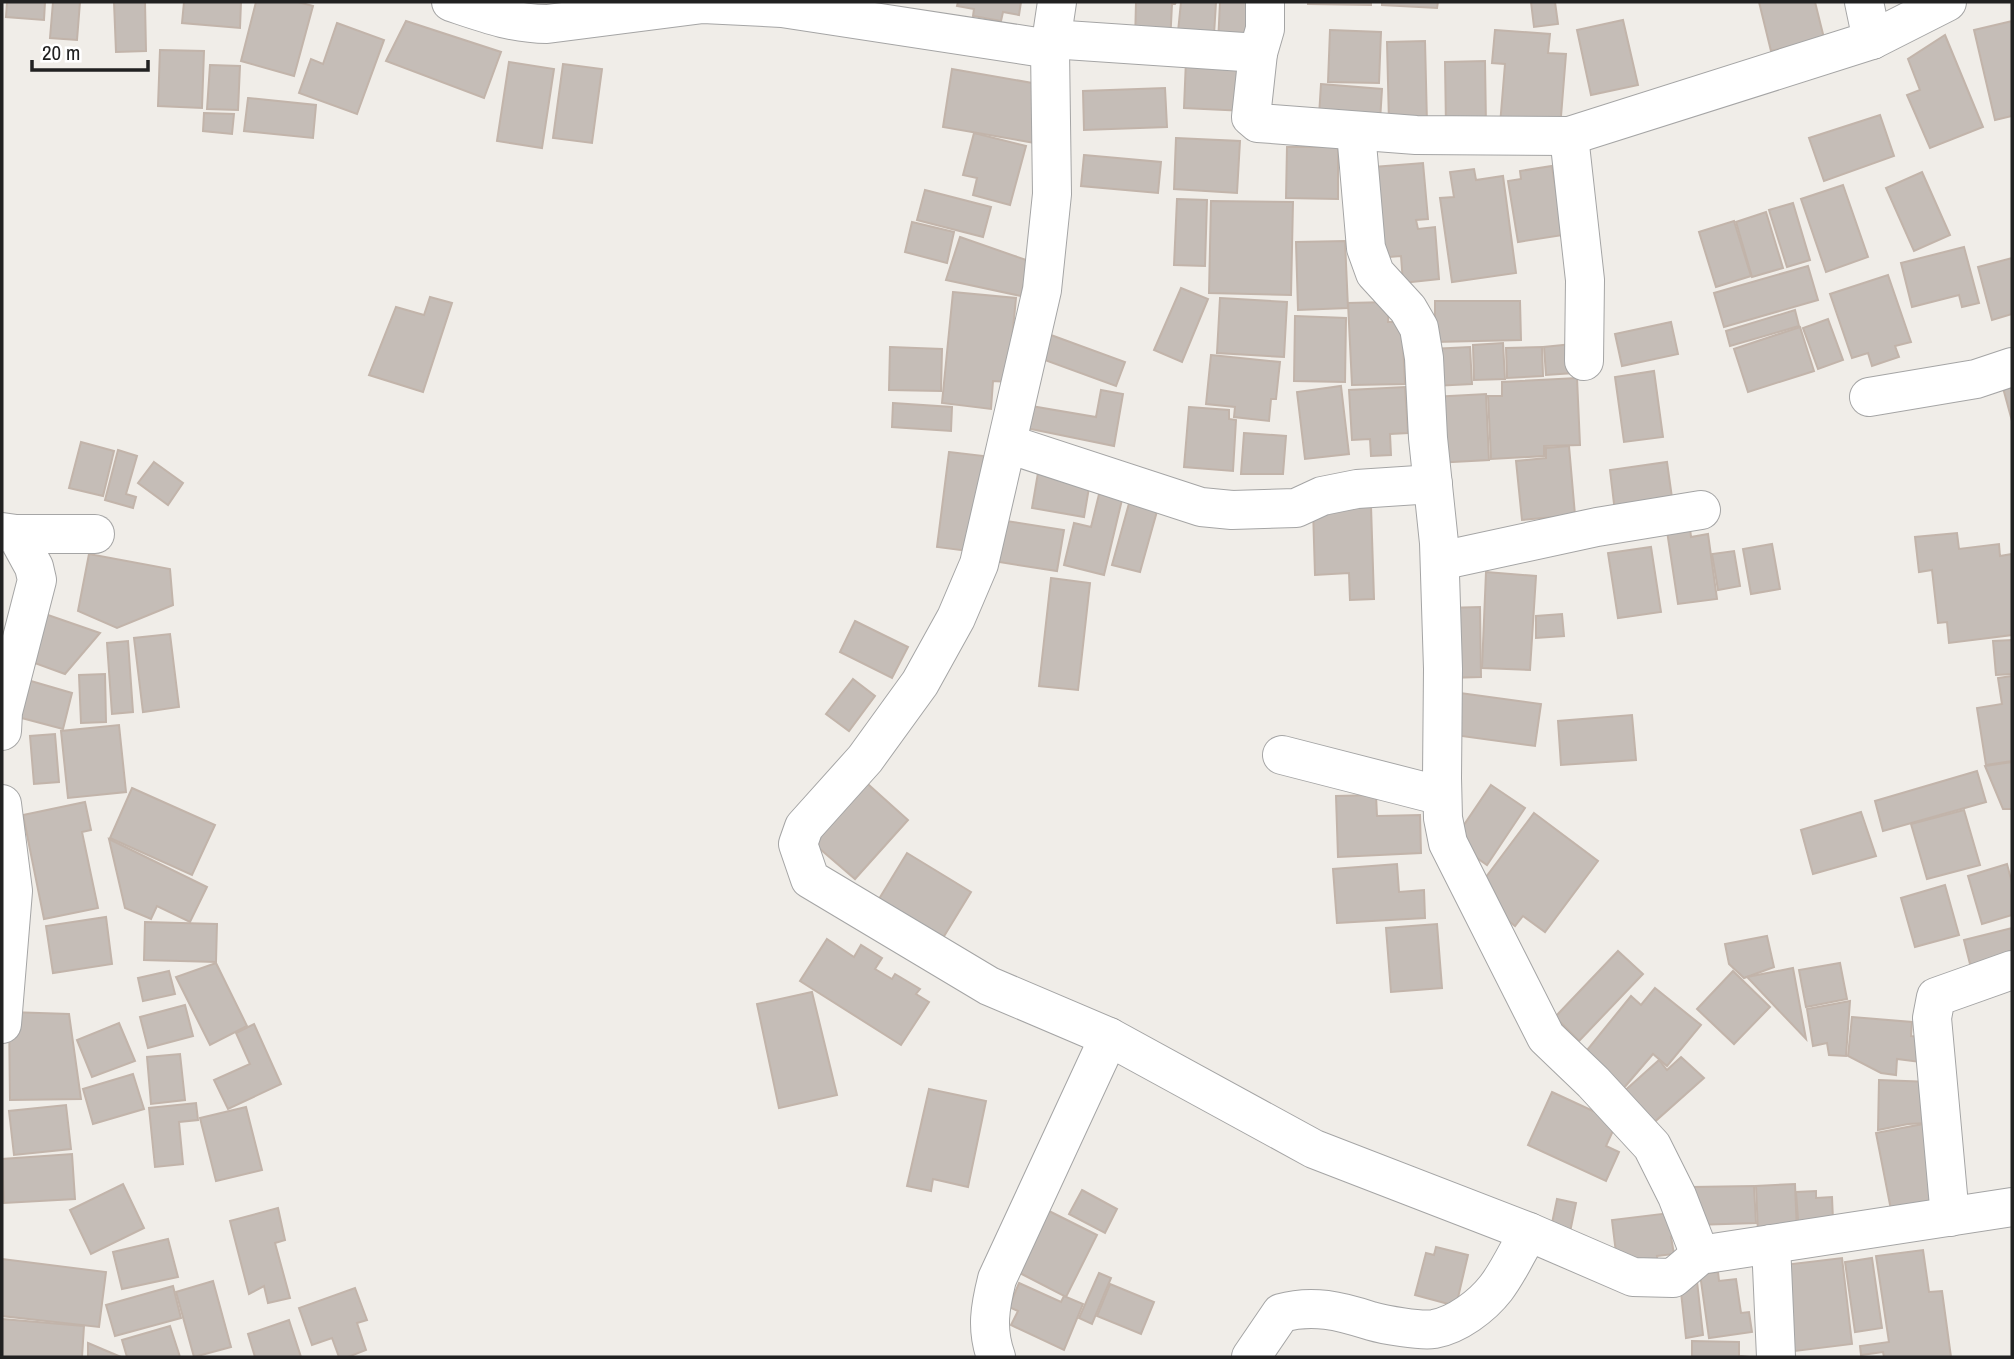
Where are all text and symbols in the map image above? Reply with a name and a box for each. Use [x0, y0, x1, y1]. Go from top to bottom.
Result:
scale bar [32, 28, 147, 72]
text: 20 m [42, 38, 80, 67]

